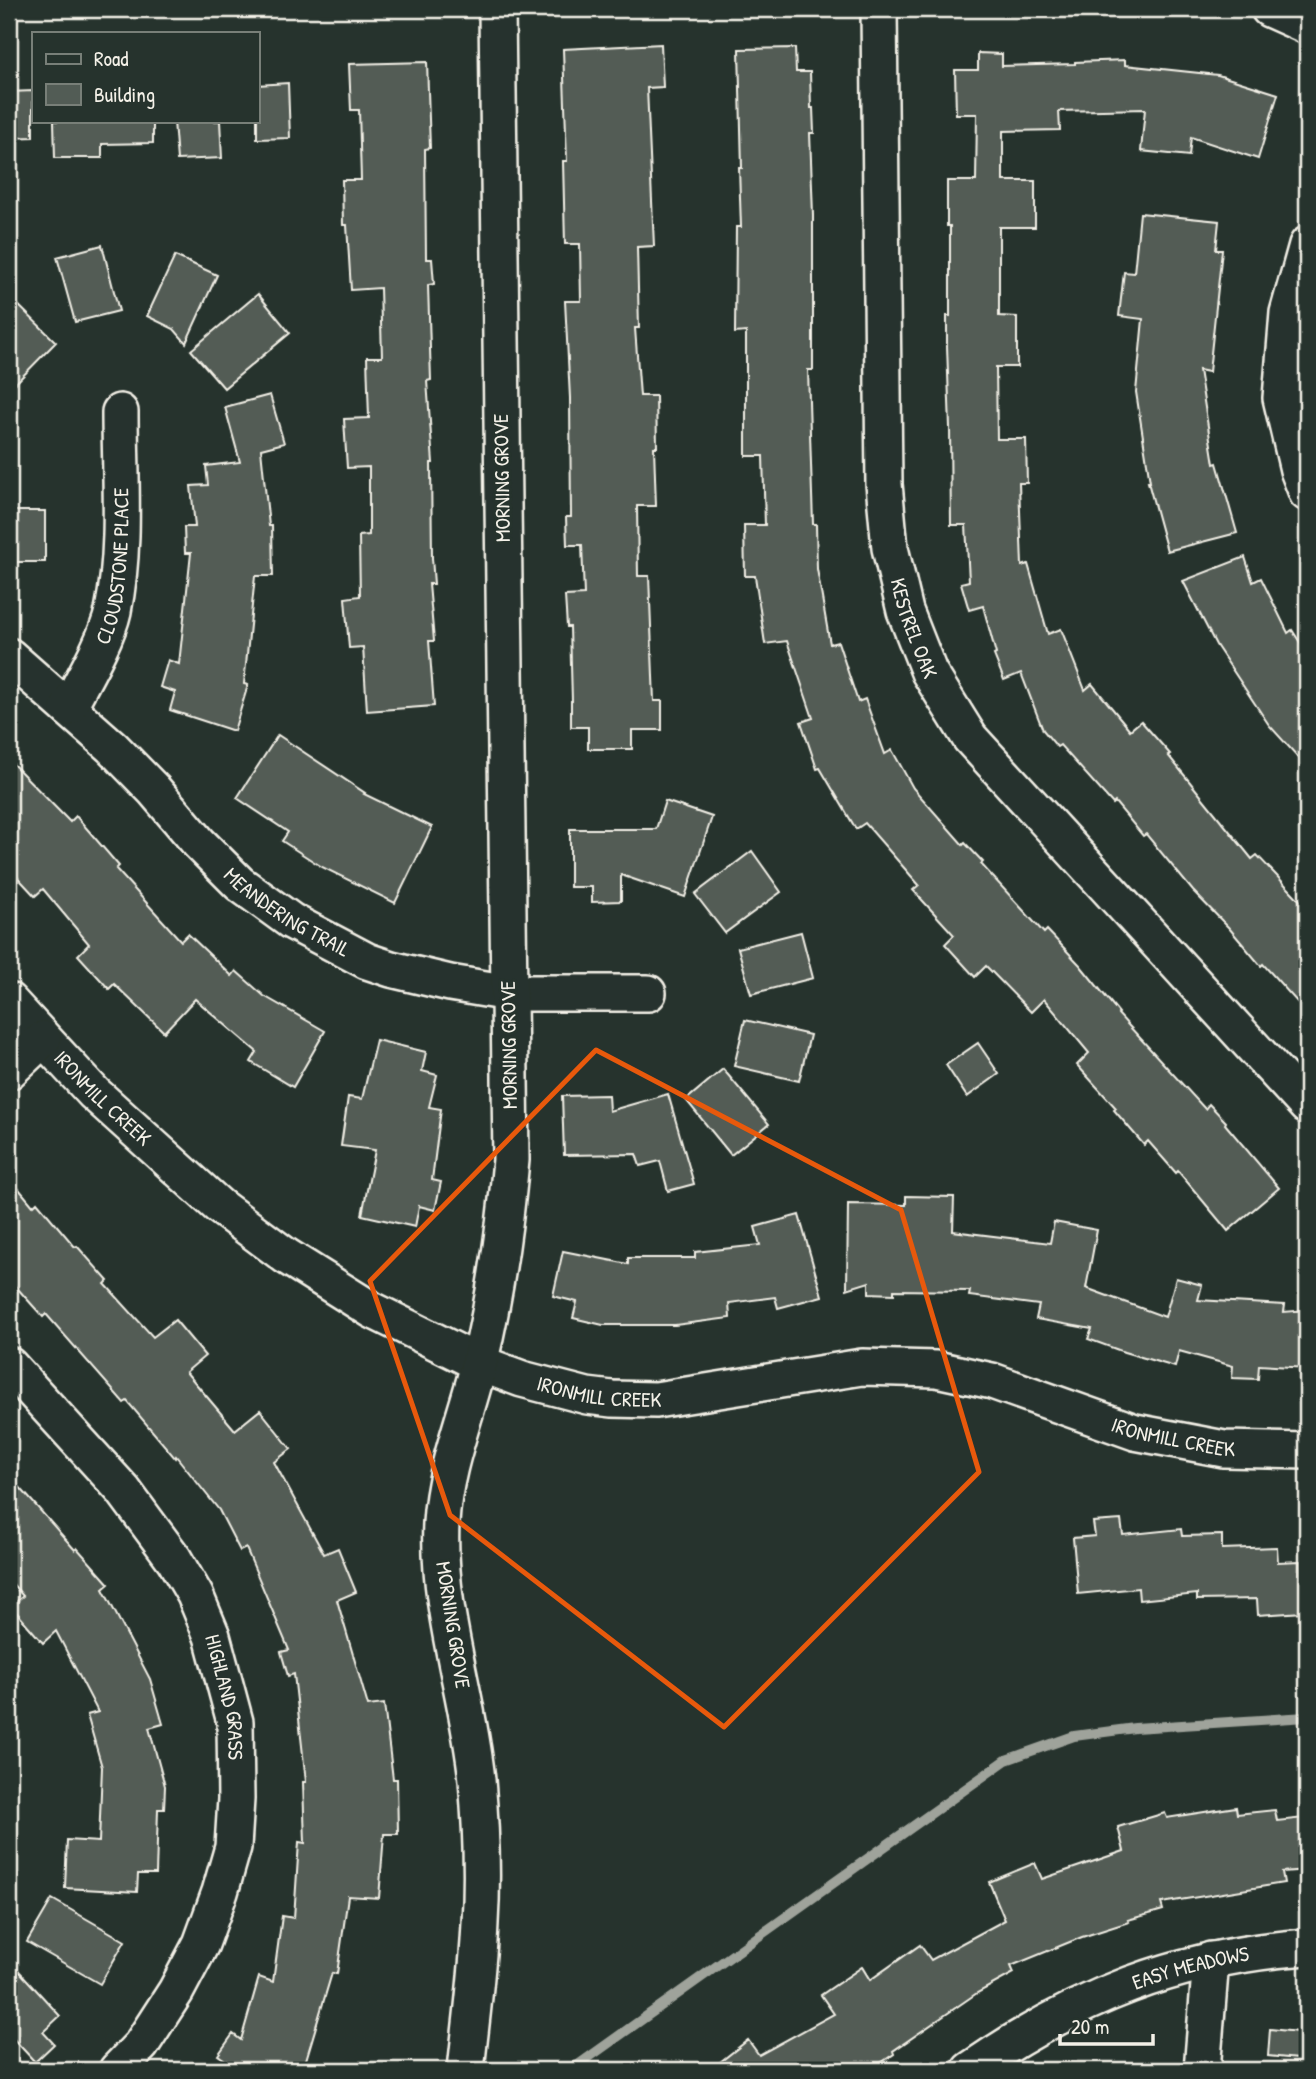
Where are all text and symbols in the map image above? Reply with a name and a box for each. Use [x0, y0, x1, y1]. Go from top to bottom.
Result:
legend [32, 32, 259, 122]
text: Road [94, 44, 128, 73]
text: Building [94, 80, 155, 109]
street label: MORNING GROVE [486, 414, 517, 542]
street label: CLOUDSTONE PLACE [88, 487, 135, 649]
street label: KESTREL OAK [884, 575, 945, 682]
street label: MEANDERING TRAIL [218, 861, 355, 964]
street label: MORNING GROVE [493, 981, 524, 1109]
street label: IRONMILL CREEK [48, 1044, 158, 1152]
street label: IRONMILL CREEK [534, 1368, 662, 1414]
street label: IRONMILL CREEK [1107, 1410, 1235, 1463]
street label: MORNING GROVE [429, 1559, 478, 1691]
street label: HIGHLAND GRASS [198, 1631, 250, 1760]
street label: EASY MEADOWS [1128, 1939, 1251, 1997]
scale bar [1060, 2002, 1153, 2046]
text: 20 m [1071, 2012, 1109, 2041]

